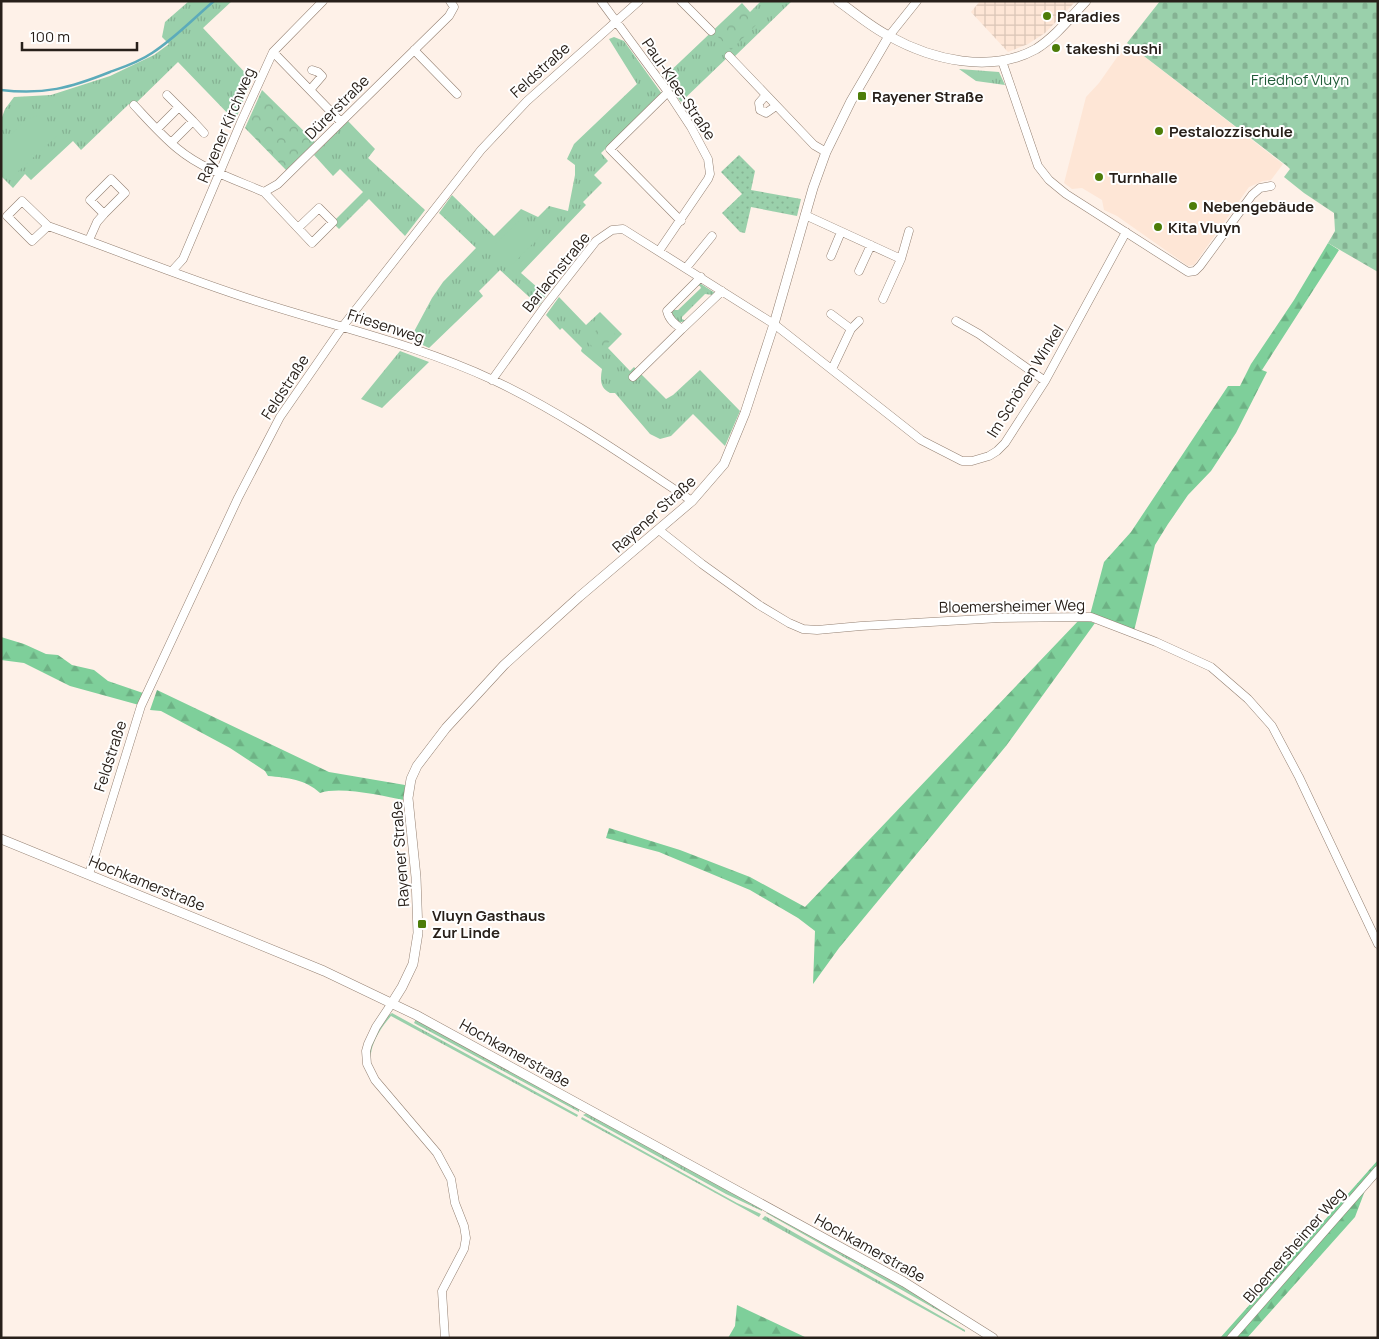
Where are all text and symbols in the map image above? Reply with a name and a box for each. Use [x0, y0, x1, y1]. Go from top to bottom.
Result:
place label: Paradies [1057, 6, 1120, 27]
marker: Paradies [1041, 10, 1053, 22]
scale bar [22, 20, 138, 52]
text: 100 m [30, 26, 70, 47]
street label: Paul-Klee-Straße [637, 34, 721, 144]
street label: Feldstraße [506, 37, 575, 102]
place label: takeshi sushi [1066, 38, 1162, 59]
marker: takeshi sushi [1050, 42, 1062, 54]
street label: Rayener Kirchweg [192, 64, 260, 186]
park label: Friedhof Vluyn [1251, 69, 1349, 90]
street label: Dürerstraße [300, 70, 374, 144]
place label: Rayener Straße [872, 86, 984, 107]
marker: Rayener Straße [856, 90, 868, 102]
place label: Pestalozzischule [1169, 121, 1293, 142]
marker: Pestalozzischule [1153, 125, 1165, 137]
place label: Turnhalle [1109, 167, 1178, 188]
marker: Turnhalle [1093, 171, 1105, 183]
place label: Nebengebäude [1203, 196, 1314, 217]
marker: Nebengebäude [1187, 200, 1199, 212]
place label: Kita Vluyn [1168, 217, 1241, 238]
marker: Kita Vluyn [1152, 221, 1164, 233]
street label: Barlachstraße [517, 228, 595, 316]
street label: Friesenweg [345, 304, 427, 348]
street label: Im Schönen Winkel [982, 320, 1068, 442]
street label: Feldstraße [256, 350, 314, 424]
street label: Rayener Straße [608, 471, 701, 557]
street label: Bloemersheimer Weg [939, 594, 1085, 618]
street label: Feldstraße [89, 718, 131, 794]
street label: Rayener Straße [386, 800, 414, 908]
street label: Hochkamerstraße [86, 850, 209, 916]
place label: Vluyn Gasthaus Zur Linde [432, 905, 545, 943]
marker: Vluyn Gasthaus Zur Linde [416, 918, 428, 930]
street label: Hochkamerstraße [456, 1014, 574, 1092]
street label: Bloemersheimer Weg [1238, 1183, 1350, 1307]
street label: Hochkamerstraße [811, 1209, 929, 1287]

